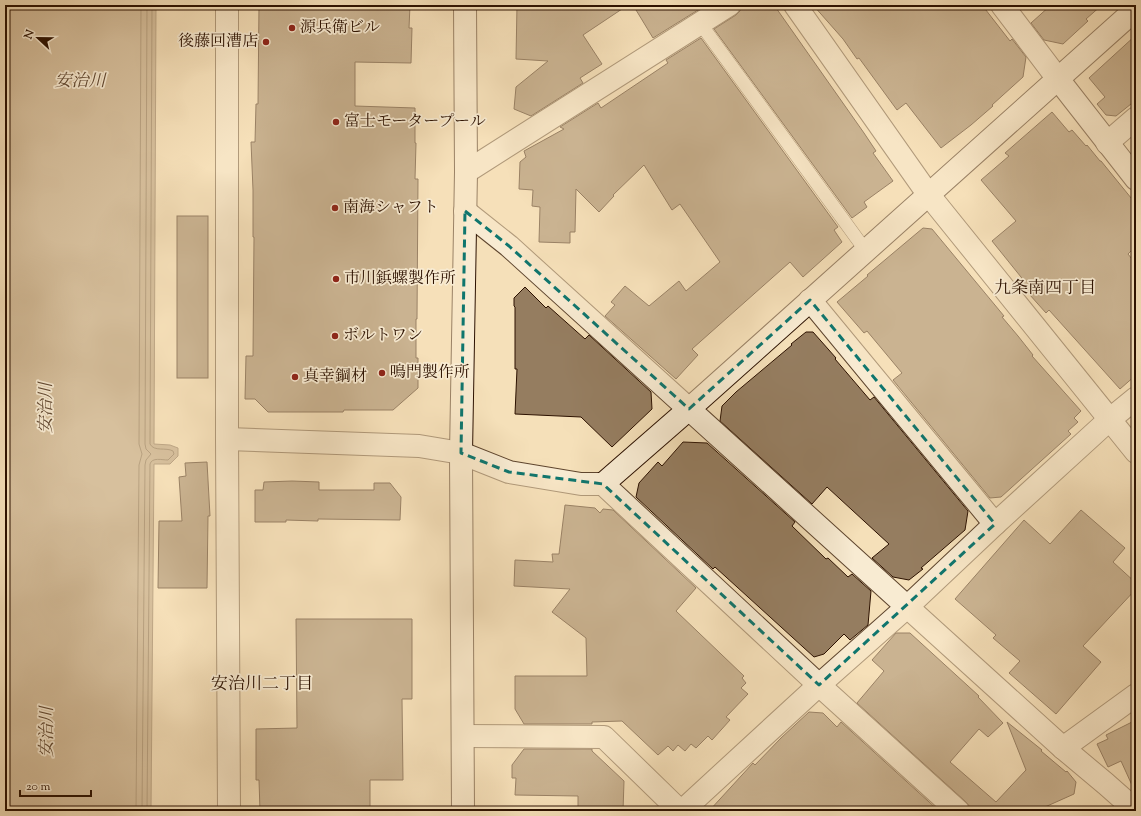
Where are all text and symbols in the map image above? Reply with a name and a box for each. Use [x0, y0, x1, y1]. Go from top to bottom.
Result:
place label: 源兵衛ビル [300, 17, 380, 40]
north arrow [18, 18, 58, 58]
marker: 源兵衛ビル [287, 23, 297, 33]
text: N [20, 27, 39, 43]
place label: 後藤回漕店 [178, 31, 258, 54]
marker: 後藤回漕店 [261, 37, 271, 47]
water label: 安治川 [55, 70, 107, 94]
place label: 富士モータープール [344, 111, 486, 134]
marker: 富士モータープール [331, 117, 341, 127]
place label: 南海シャフト [343, 197, 439, 220]
marker: 南海シャフト [330, 203, 340, 213]
place label: 市川鋲螺製作所 [344, 268, 456, 291]
marker: 市川鋲螺製作所 [331, 274, 341, 284]
district label: 九条南四丁目 [994, 277, 1096, 301]
place label: ボルトワン [343, 325, 423, 348]
marker: ボルトワン [330, 331, 340, 341]
place label: 鳴門製作所 [390, 362, 470, 385]
place label: 真幸鋼材 [303, 366, 367, 389]
marker: 鳴門製作所 [377, 368, 387, 378]
marker: 真幸鋼材 [290, 372, 300, 382]
water label: 安治川 [35, 381, 59, 434]
district label: 安治川二丁目 [211, 673, 313, 697]
water label: 安治川 [36, 705, 60, 758]
scale bar [20, 772, 91, 798]
text: 20 m [26, 778, 51, 796]

